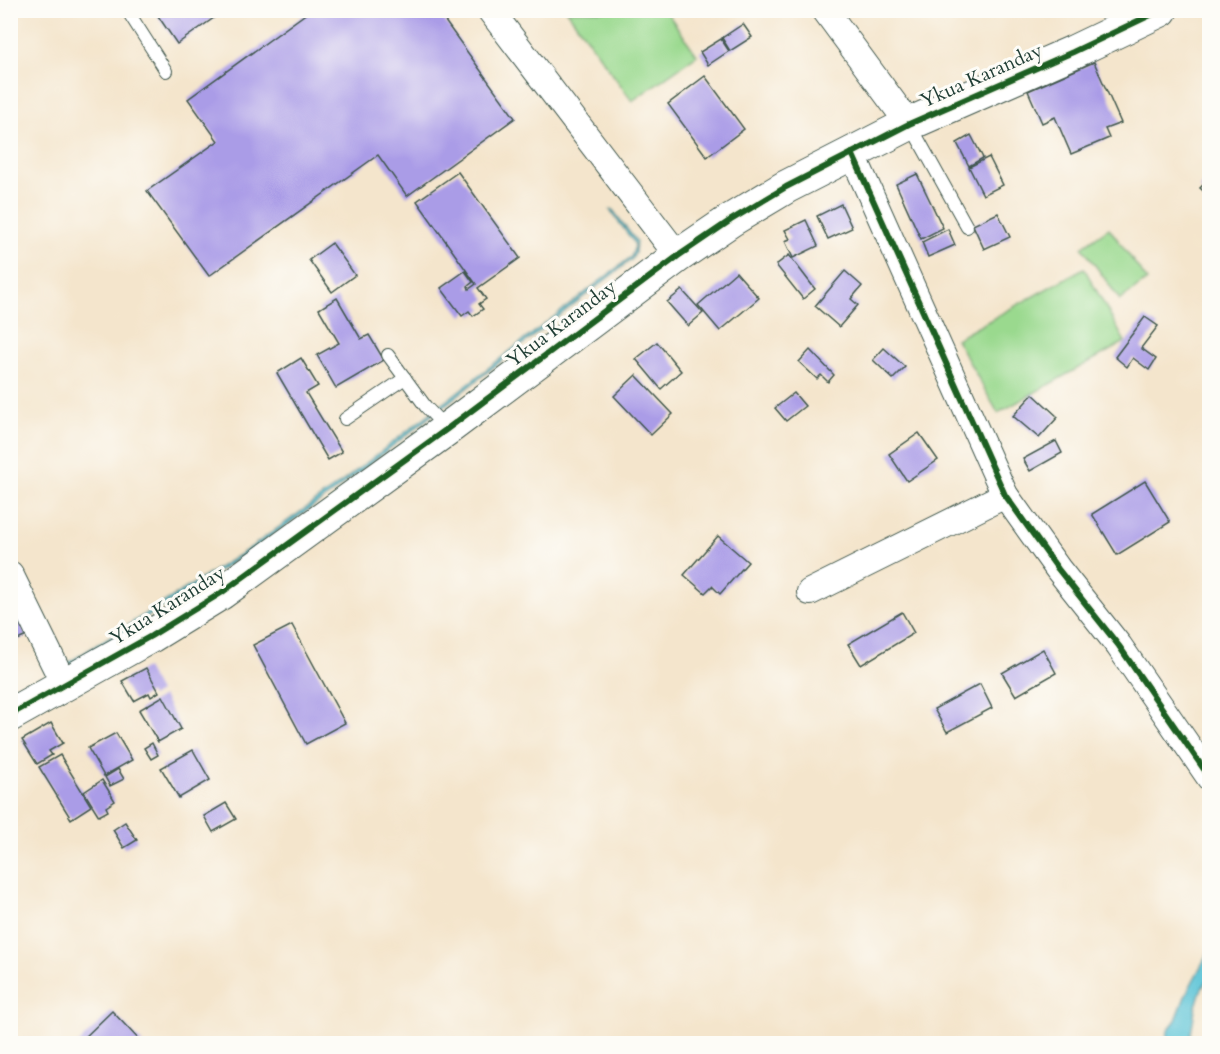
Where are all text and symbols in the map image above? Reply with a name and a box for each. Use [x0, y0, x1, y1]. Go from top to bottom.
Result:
street label: Ykua Karanday [916, 36, 1047, 114]
street label: Ykua Karanday [501, 273, 622, 374]
street label: Ykua Karanday [104, 559, 230, 652]

